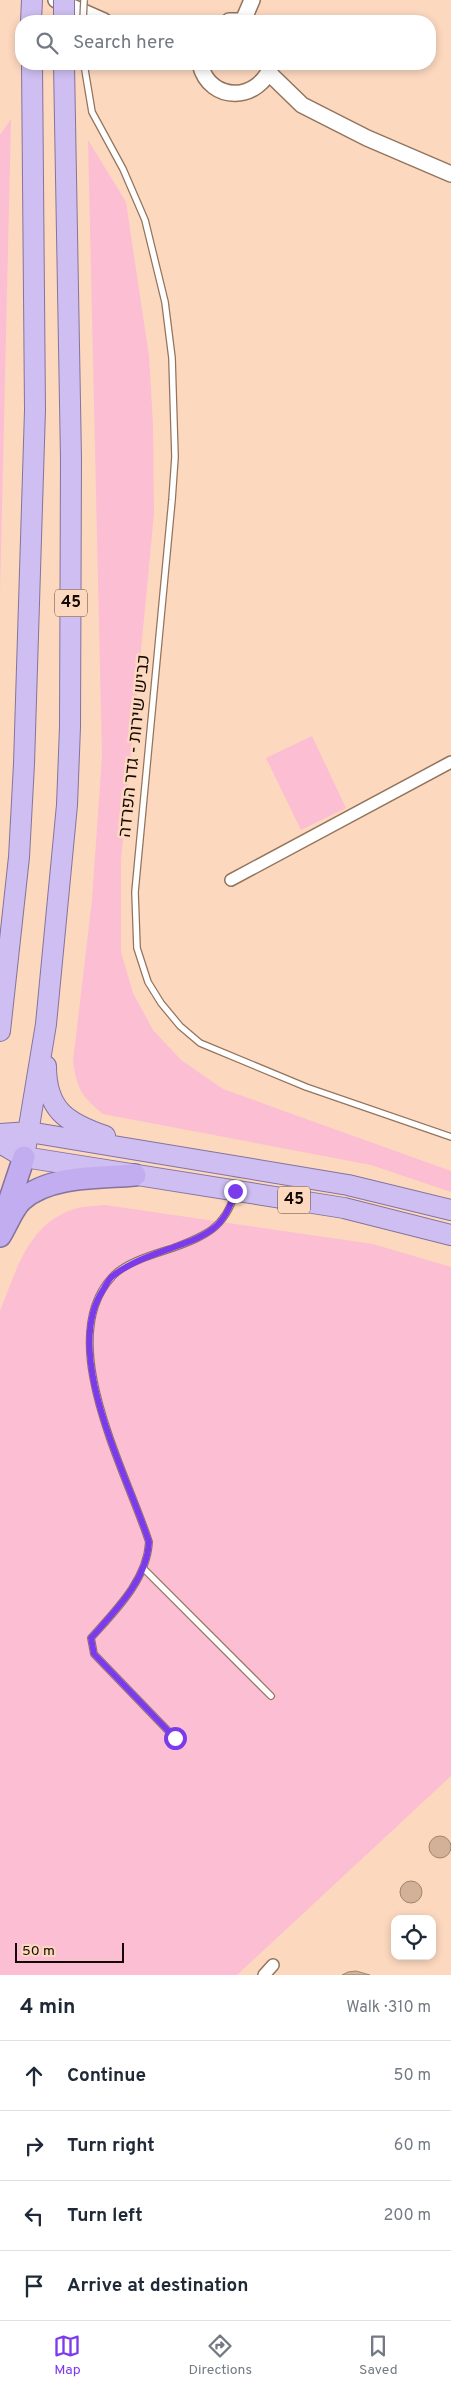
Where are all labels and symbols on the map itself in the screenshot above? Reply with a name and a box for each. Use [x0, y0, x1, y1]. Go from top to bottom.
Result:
road number: 45 [55, 590, 87, 616]
street label: כביש שירות - גדר הפרדה [114, 653, 156, 839]
route end [224, 1180, 247, 1203]
road number: 45 [278, 1186, 310, 1214]
route start [164, 1727, 187, 1750]
scale bar [15, 1940, 124, 1963]

